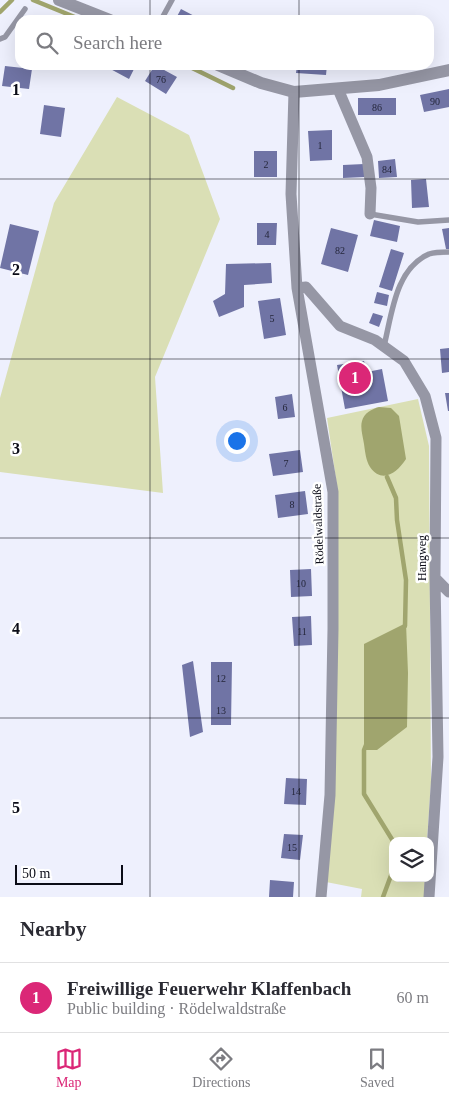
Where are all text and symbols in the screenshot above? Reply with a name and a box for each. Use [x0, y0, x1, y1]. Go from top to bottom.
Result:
search box [15, 15, 434, 70]
icon: search [33, 29, 61, 57]
text: Search here [73, 32, 162, 53]
house number: 76 [156, 74, 166, 85]
text: 1 [12, 81, 20, 98]
house number: 90 [430, 96, 440, 107]
house number: 86 [372, 102, 382, 113]
house number: 1 [318, 140, 323, 151]
house number: 2 [264, 159, 269, 170]
house number: 84 [382, 164, 392, 175]
house number: 4 [265, 229, 270, 240]
house number: 82 [335, 245, 345, 256]
text: 2 [12, 261, 20, 278]
house number: 5 [270, 313, 275, 324]
pin: 1 [339, 359, 371, 397]
house number: 6 [283, 402, 288, 413]
your location [224, 428, 250, 454]
text: 3 [12, 440, 20, 457]
house number: 7 [284, 458, 289, 469]
street label: Rödelwaldstraße [310, 483, 326, 565]
house number: 8 [290, 499, 295, 510]
street label: Hangweg [415, 535, 429, 581]
house number: 10 [296, 578, 306, 589]
text: 4 [12, 620, 20, 637]
house number: 11 [297, 626, 307, 637]
house number: 12 [216, 673, 226, 684]
house number: 13 [216, 705, 226, 716]
house number: 14 [291, 786, 301, 797]
text: 5 [12, 799, 20, 816]
map controls [389, 837, 434, 882]
button: layers [389, 837, 434, 882]
house number: 15 [287, 842, 297, 853]
scale bar [15, 862, 122, 885]
text: 50 m [22, 866, 50, 881]
text: Nearby [20, 917, 87, 941]
text: Freiwillige Feuerwehr Klaffenbach [67, 978, 351, 999]
text: 1 [32, 989, 40, 1006]
text: 60 m [397, 989, 429, 1006]
text: Public building · Rödelwaldstraße [67, 1000, 286, 1017]
tab: Map [55, 1045, 83, 1091]
tab: Directions [192, 1045, 251, 1091]
tab: Saved [360, 1045, 394, 1091]

